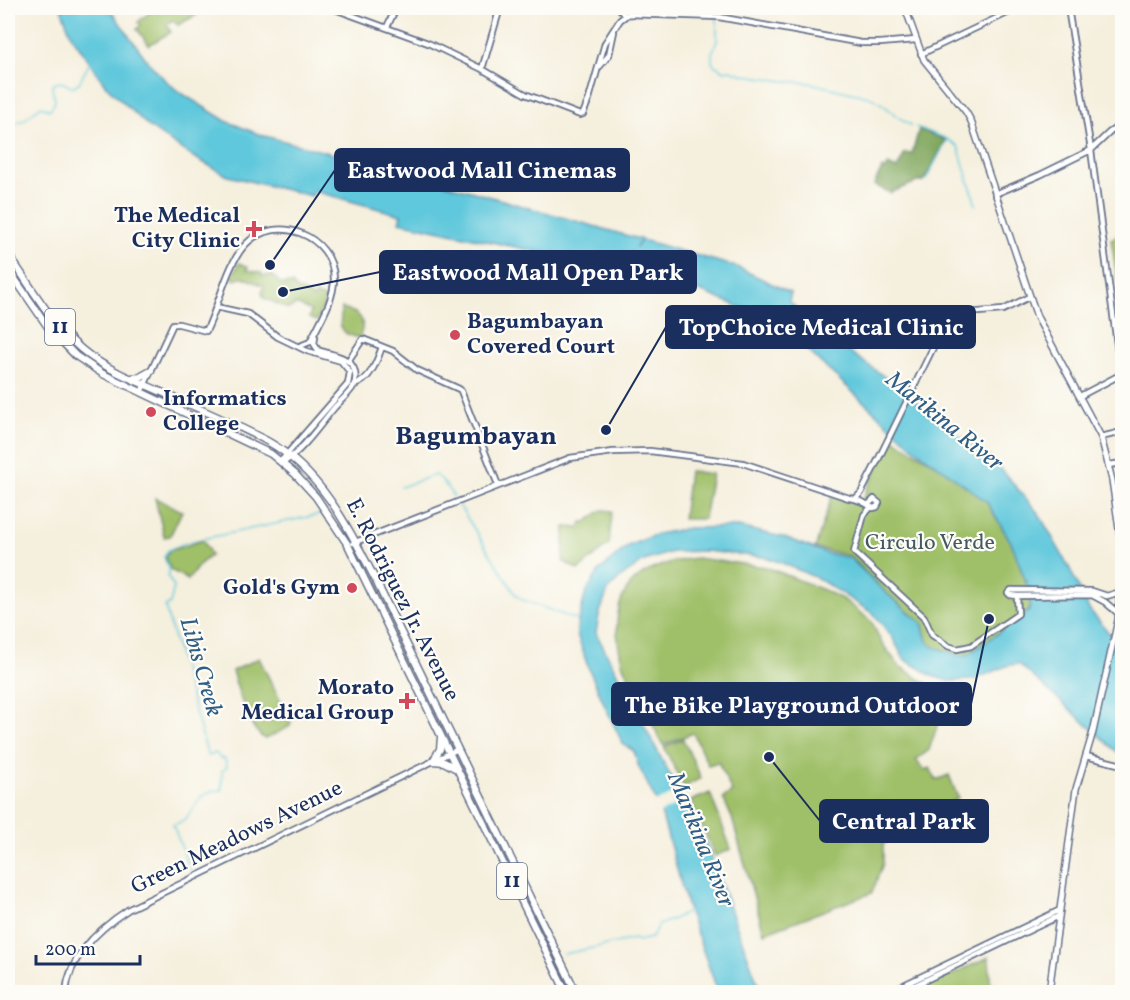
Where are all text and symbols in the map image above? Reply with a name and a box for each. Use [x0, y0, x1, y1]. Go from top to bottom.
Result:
callout: Eastwood Mall Cinemas [335, 149, 629, 191]
text: Eastwood Mall Cinemas [347, 155, 617, 189]
place label: The Medical City Clinic [114, 201, 240, 257]
marker: The Medical City Clinic [245, 220, 263, 238]
callout: Eastwood Mall Open Park [380, 251, 696, 293]
text: Eastwood Mall Open Park [392, 257, 684, 291]
callout: TopChoice Medical Clinic [666, 306, 975, 348]
place label: Bagumbayan Covered Court [467, 307, 615, 363]
road number: 11 [45, 309, 75, 345]
text: TopChoice Medical Clinic [678, 312, 964, 346]
marker: Bagumbayan Covered Court [448, 328, 462, 342]
water label: Marikina River [877, 363, 1011, 481]
place label: Informatics College [163, 384, 287, 440]
marker: Informatics College [144, 405, 158, 419]
district label: Bagumbayan [395, 419, 557, 455]
street label: E. Rodriguez Jr. Avenue [337, 493, 467, 707]
park label: Circulo Verde [865, 528, 995, 559]
place label: Gold's Gym [223, 573, 340, 604]
marker: Gold's Gym [345, 581, 359, 595]
water label: Libis Creek [170, 613, 230, 721]
place label: Morato Medical Group [241, 673, 394, 729]
callout: The Bike Playground Outdoor [612, 683, 971, 725]
text: The Bike Playground Outdoor [624, 690, 960, 724]
marker: Morato Medical Group [398, 692, 416, 710]
water label: Marikina River [657, 766, 743, 914]
street label: Green Meadows Avenue [126, 773, 348, 903]
callout: Central Park [820, 800, 988, 842]
text: Central Park [832, 806, 977, 840]
road number: 11 [497, 863, 527, 899]
scale bar [36, 928, 140, 966]
text: 200 m [45, 938, 96, 963]

